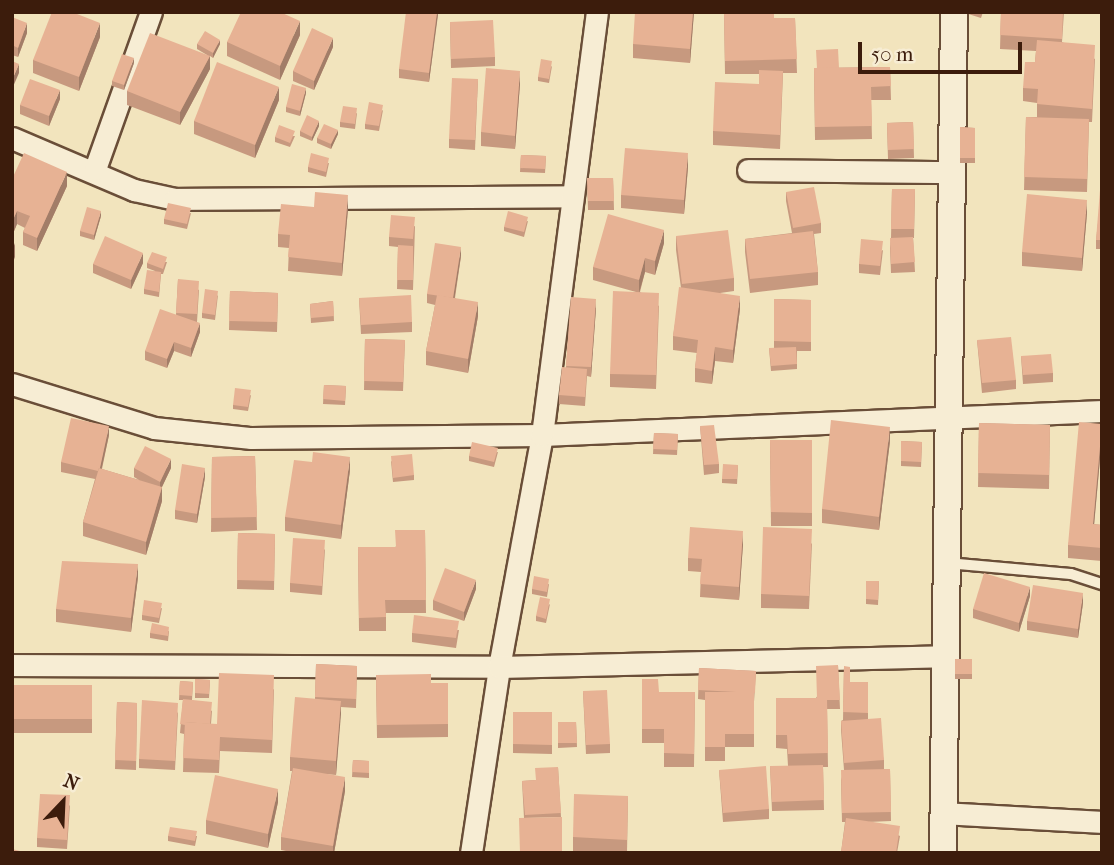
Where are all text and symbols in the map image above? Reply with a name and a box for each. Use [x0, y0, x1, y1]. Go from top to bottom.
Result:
scale bar [862, 28, 1026, 72]
text: 50 m [871, 42, 914, 66]
north arrow [28, 767, 98, 837]
text: N [60, 770, 82, 796]

